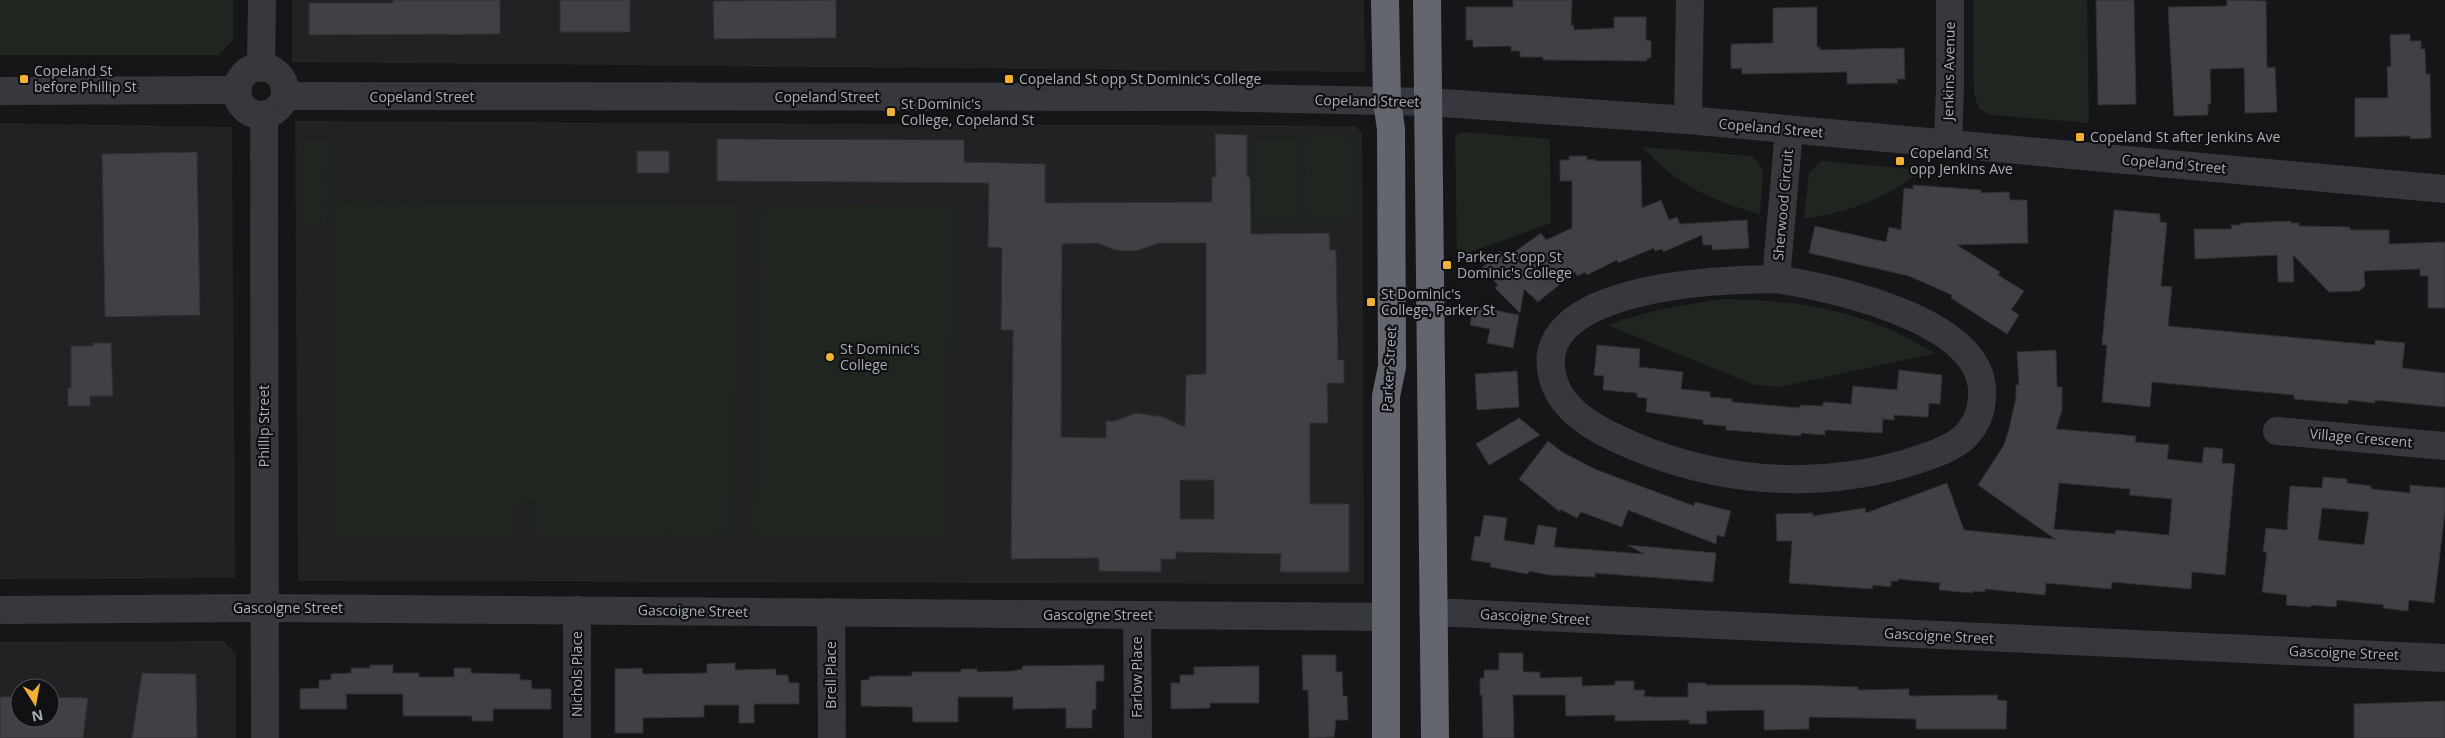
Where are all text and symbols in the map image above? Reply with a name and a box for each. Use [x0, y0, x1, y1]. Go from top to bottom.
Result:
street label: Jenkins Avenue [1938, 21, 1959, 123]
place label: Copeland St before Phillip St [34, 61, 137, 96]
place label: Copeland St opp St Dominic's College [1019, 69, 1262, 88]
marker: Copeland St before Phillip St [18, 73, 30, 85]
marker: Copeland St opp St Dominic's College [1003, 73, 1015, 85]
street label: Copeland Street [370, 87, 474, 106]
street label: Copeland Street [775, 87, 879, 106]
street label: Copeland Street [1314, 90, 1420, 111]
place label: St Dominic's College, Copeland St [901, 94, 1034, 129]
marker: St Dominic's College, Copeland St [885, 106, 897, 118]
street label: Copeland Street [1718, 113, 1824, 142]
place label: Copeland St after Jenkins Ave [2090, 127, 2281, 146]
marker: Copeland St after Jenkins Ave [2074, 131, 2086, 143]
place label: Copeland St opp Jenkins Ave [1910, 143, 2013, 178]
street label: Sherwood Circuit [1768, 149, 1797, 261]
street label: Copeland Street [2121, 149, 2227, 178]
marker: Copeland St opp Jenkins Ave [1894, 155, 1906, 167]
place label: Parker St opp St Dominic's College [1457, 247, 1572, 282]
marker: Parker St opp St Dominic's College [1441, 259, 1453, 271]
place label: St Dominic's College, Parker St [1381, 284, 1495, 319]
marker: St Dominic's College, Parker St [1365, 296, 1377, 308]
street label: Parker Street [1377, 326, 1400, 412]
place label: St Dominic's College [840, 339, 920, 374]
marker: St Dominic's College [824, 351, 836, 363]
street label: Phillip Street [254, 385, 273, 467]
street label: Village Crescent [2309, 424, 2413, 451]
street label: Gascoigne Street [233, 598, 343, 617]
street label: Gascoigne Street [638, 600, 748, 621]
street label: Gascoigne Street [1480, 604, 1590, 629]
street label: Gascoigne Street [1043, 605, 1153, 624]
street label: Gascoigne Street [1884, 623, 1994, 648]
street label: Nichols Place [567, 631, 586, 717]
street label: Farlow Place [1127, 636, 1146, 718]
street label: Brell Place [821, 641, 840, 709]
street label: Gascoigne Street [2289, 641, 2399, 664]
north arrow [10, 678, 60, 728]
text: N [30, 706, 45, 727]

